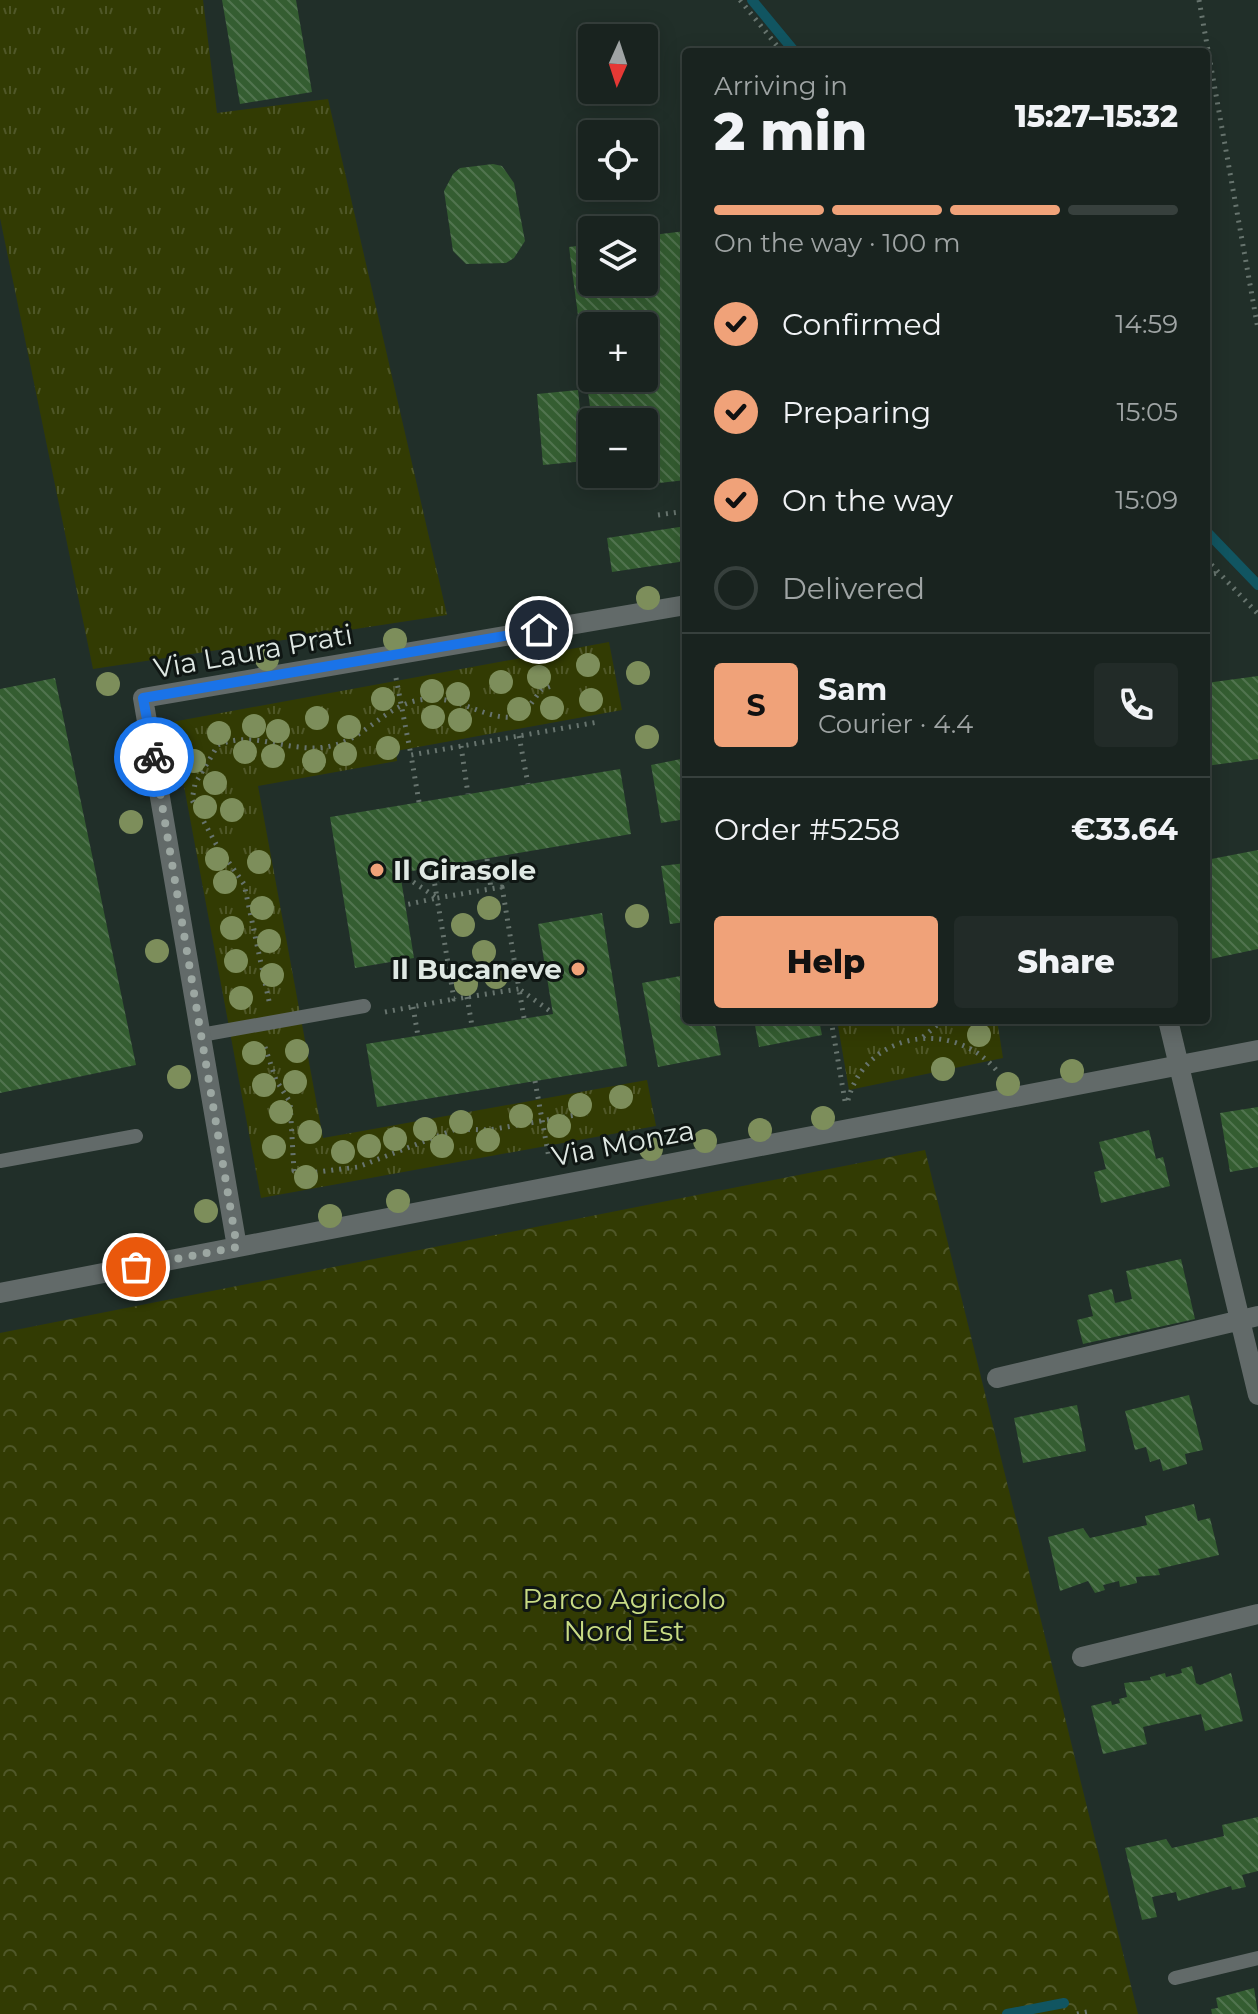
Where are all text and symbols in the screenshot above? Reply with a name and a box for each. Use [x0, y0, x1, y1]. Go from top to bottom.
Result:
north arrow [578, 24, 658, 104]
map controls [578, 24, 658, 488]
text: Arriving in [714, 70, 848, 102]
text: 15:27–15:32 [1015, 98, 1178, 135]
text: 2 min [714, 100, 867, 163]
button: locate [578, 120, 658, 200]
button: layers [578, 216, 658, 296]
text: On the way · 100 m [714, 227, 961, 259]
icon: check [714, 302, 758, 346]
text: Confirmed [782, 306, 942, 343]
text: 14:59 [1115, 308, 1178, 340]
button: + [578, 312, 658, 392]
icon: check [714, 390, 758, 434]
text: Preparing [782, 394, 931, 431]
text: 15:05 [1116, 396, 1178, 428]
button: − [578, 408, 658, 488]
icon: check [714, 478, 758, 522]
text: On the way [782, 482, 953, 519]
text: 15:09 [1115, 484, 1178, 516]
text: Delivered [782, 570, 925, 607]
pin [505, 596, 573, 664]
icon: home [517, 608, 561, 652]
street label: Via Laura Prati [151, 617, 355, 685]
button: phone [1094, 663, 1178, 747]
text: Sam [818, 671, 887, 708]
text: S [746, 687, 766, 724]
text: Courier · 4.4 [818, 708, 973, 740]
courier [114, 717, 194, 797]
icon: bike [132, 735, 176, 779]
text: Order #5258 [714, 811, 900, 848]
text: €33.64 [1071, 811, 1178, 848]
place label: Il Girasole [393, 853, 536, 887]
marker: Il Girasole [368, 861, 386, 879]
button: Help [714, 916, 938, 1008]
button: Share [954, 916, 1178, 1008]
place label: Il Bucaneve [391, 952, 562, 986]
marker: Il Bucaneve [569, 960, 587, 978]
street label: Via Monza [549, 1113, 697, 1173]
pin [102, 1233, 170, 1301]
icon: bag [114, 1245, 158, 1289]
park label: Parco Agricolo Nord Est [522, 1582, 726, 1648]

